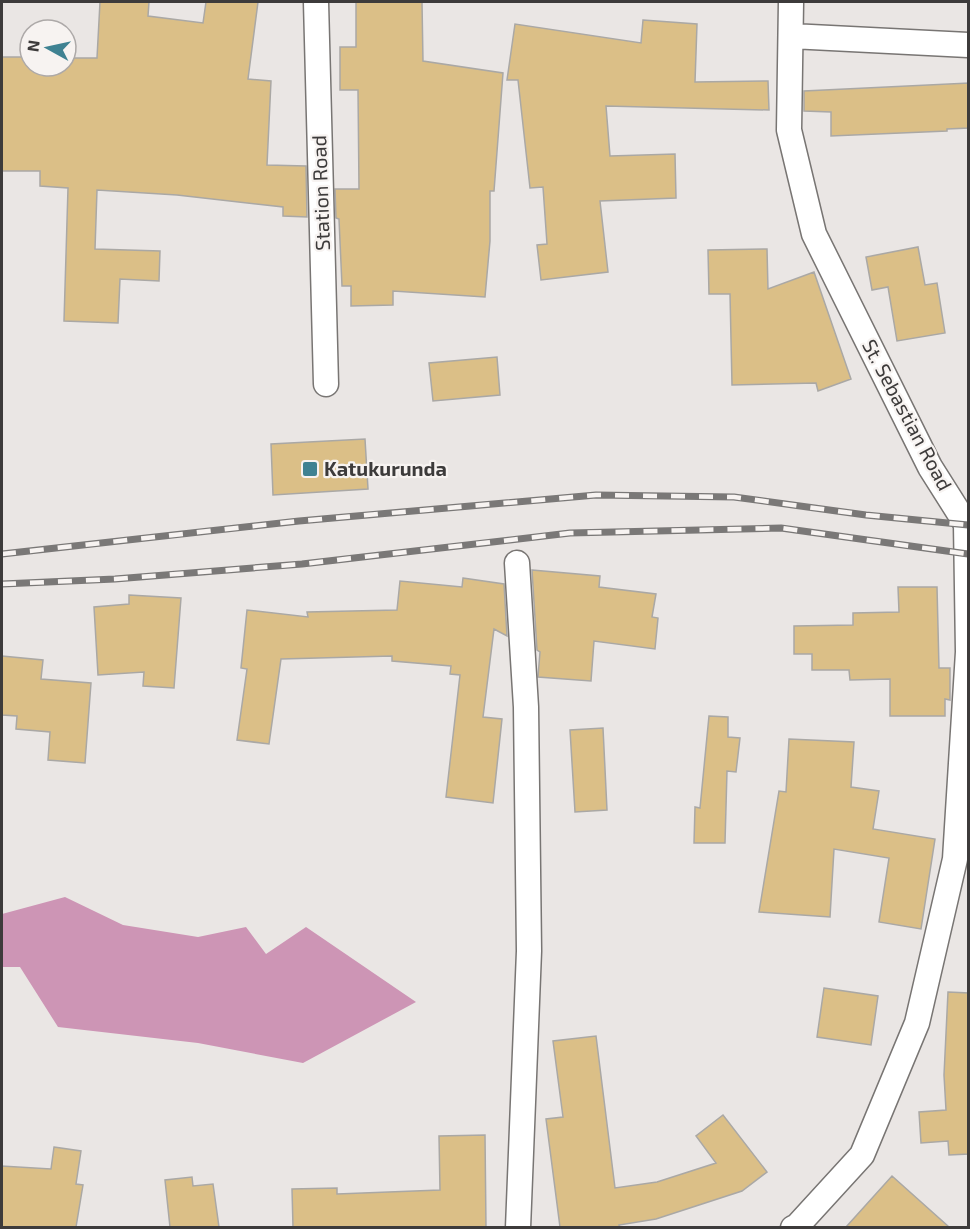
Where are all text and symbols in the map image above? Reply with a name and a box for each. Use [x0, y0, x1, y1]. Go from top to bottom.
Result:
north arrow [18, 18, 78, 78]
text: N [22, 39, 43, 53]
street label: Station Road [306, 135, 334, 251]
street label: St. Sebastian Road [858, 335, 958, 494]
place label: Katukurunda [324, 456, 447, 480]
marker: Katukurunda [301, 460, 319, 478]

